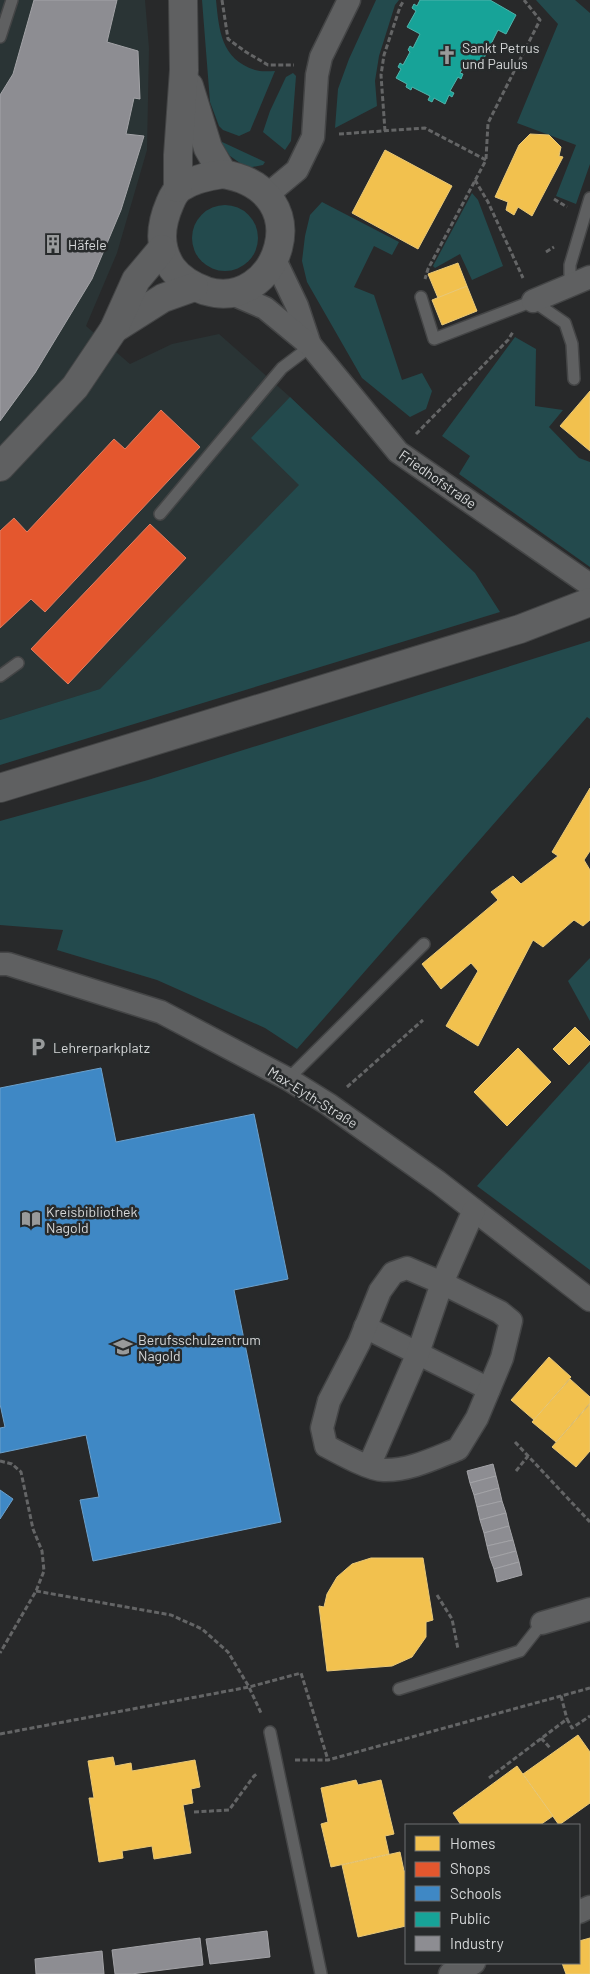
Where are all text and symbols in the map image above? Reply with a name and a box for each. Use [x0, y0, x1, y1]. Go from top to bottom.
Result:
place label: Sankt Petrus und Paulus [462, 39, 540, 72]
church icon: Sankt Petrus und Paulus [436, 44, 458, 66]
building icon: Häfele [42, 233, 64, 255]
place label: Häfele [68, 236, 107, 253]
street label: Friedhofstraße [396, 446, 480, 512]
parking icon: Lehrerparkplatz [27, 1036, 49, 1058]
place label: Lehrerparkplatz [53, 1039, 150, 1056]
street label: Max-Eyth-Straße [265, 1063, 361, 1131]
place label: Kreisbibliothek Nagold [46, 1203, 138, 1236]
library icon: Kreisbibliothek Nagold [20, 1208, 42, 1230]
place label: Berufsschulzentrum Nagold [138, 1331, 261, 1364]
school or university icon: Berufsschulzentrum Nagold [112, 1336, 134, 1358]
legend [405, 1824, 580, 1964]
text: Homes [450, 1834, 495, 1852]
text: Shops [450, 1859, 490, 1877]
text: Schools [450, 1884, 502, 1902]
text: Public [450, 1909, 490, 1927]
text: Industry [450, 1934, 504, 1952]

